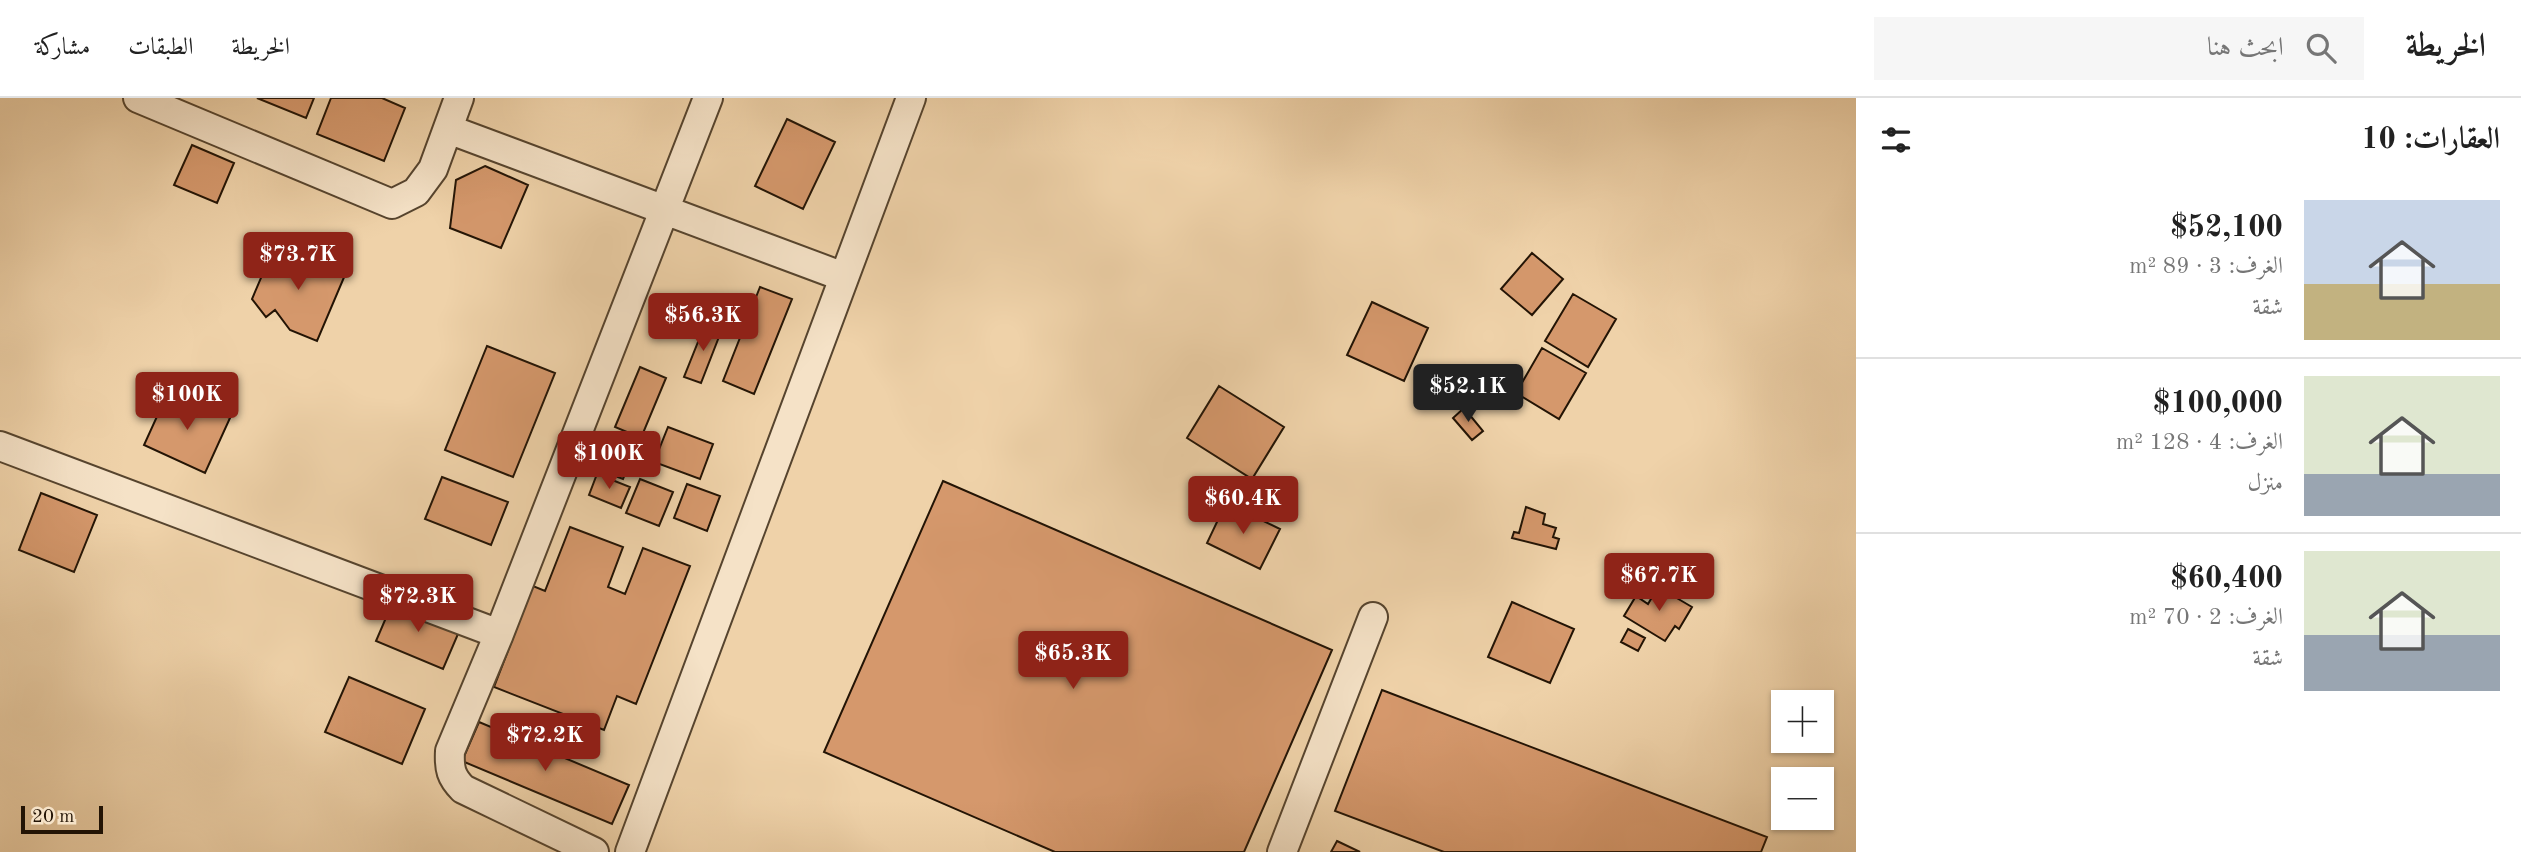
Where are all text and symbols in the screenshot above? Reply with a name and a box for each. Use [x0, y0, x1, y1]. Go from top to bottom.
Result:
search box [1874, 17, 2364, 80]
icon: search [2302, 29, 2340, 67]
text: الخريطة [2406, 31, 2486, 64]
text: ابحث هنا [2207, 35, 2284, 61]
text: مشاركة [35, 36, 90, 60]
text: الطبقات [128, 36, 194, 60]
text: الخريطة [232, 36, 290, 60]
icon: filters [1877, 121, 1915, 159]
text: العقارات: 10 [2361, 125, 2500, 155]
text: $52,100 [2170, 213, 2283, 243]
icon: home [2360, 228, 2444, 312]
pin: $73.7K [241, 232, 355, 292]
text: $73.7K [259, 243, 337, 266]
text: الغرف: 3 · 89 m² [2129, 255, 2283, 278]
pin: $56.3K [646, 294, 760, 353]
text: شقة [2253, 296, 2283, 319]
text: $56.3K [664, 304, 742, 327]
pin: $52.1K [1411, 364, 1525, 424]
pin: $100K [138, 372, 236, 432]
text: $52.1K [1429, 375, 1507, 398]
text: $100K [151, 383, 223, 406]
text: $100,000 [2153, 389, 2283, 419]
icon: home [2360, 404, 2444, 488]
text: الغرف: 4 · 128 m² [2116, 431, 2283, 454]
pin: $100K [560, 432, 658, 491]
text: $100K [573, 442, 645, 465]
text: منزل [2248, 472, 2283, 495]
pin: $60.4K [1186, 476, 1300, 536]
text: $60.4K [1204, 487, 1282, 510]
pin: $67.7K [1602, 554, 1716, 613]
text: $67.7K [1620, 564, 1698, 587]
text: $60,400 [2170, 564, 2283, 594]
pin: $72.3K [361, 574, 475, 634]
icon: home [2360, 579, 2444, 663]
text: $72.3K [379, 585, 457, 608]
text: الغرف: 2 · 70 m² [2129, 606, 2283, 629]
pin: $65.3K [1016, 632, 1130, 691]
text: $65.3K [1034, 642, 1112, 665]
text: شقة [2253, 647, 2283, 670]
map controls [1771, 690, 1834, 830]
button: + [1771, 690, 1834, 753]
pin: $72.2K [488, 714, 602, 773]
text: $72.2K [506, 724, 584, 747]
button: − [1771, 767, 1834, 830]
scale bar [21, 803, 103, 835]
text: 20 m [32, 808, 74, 827]

